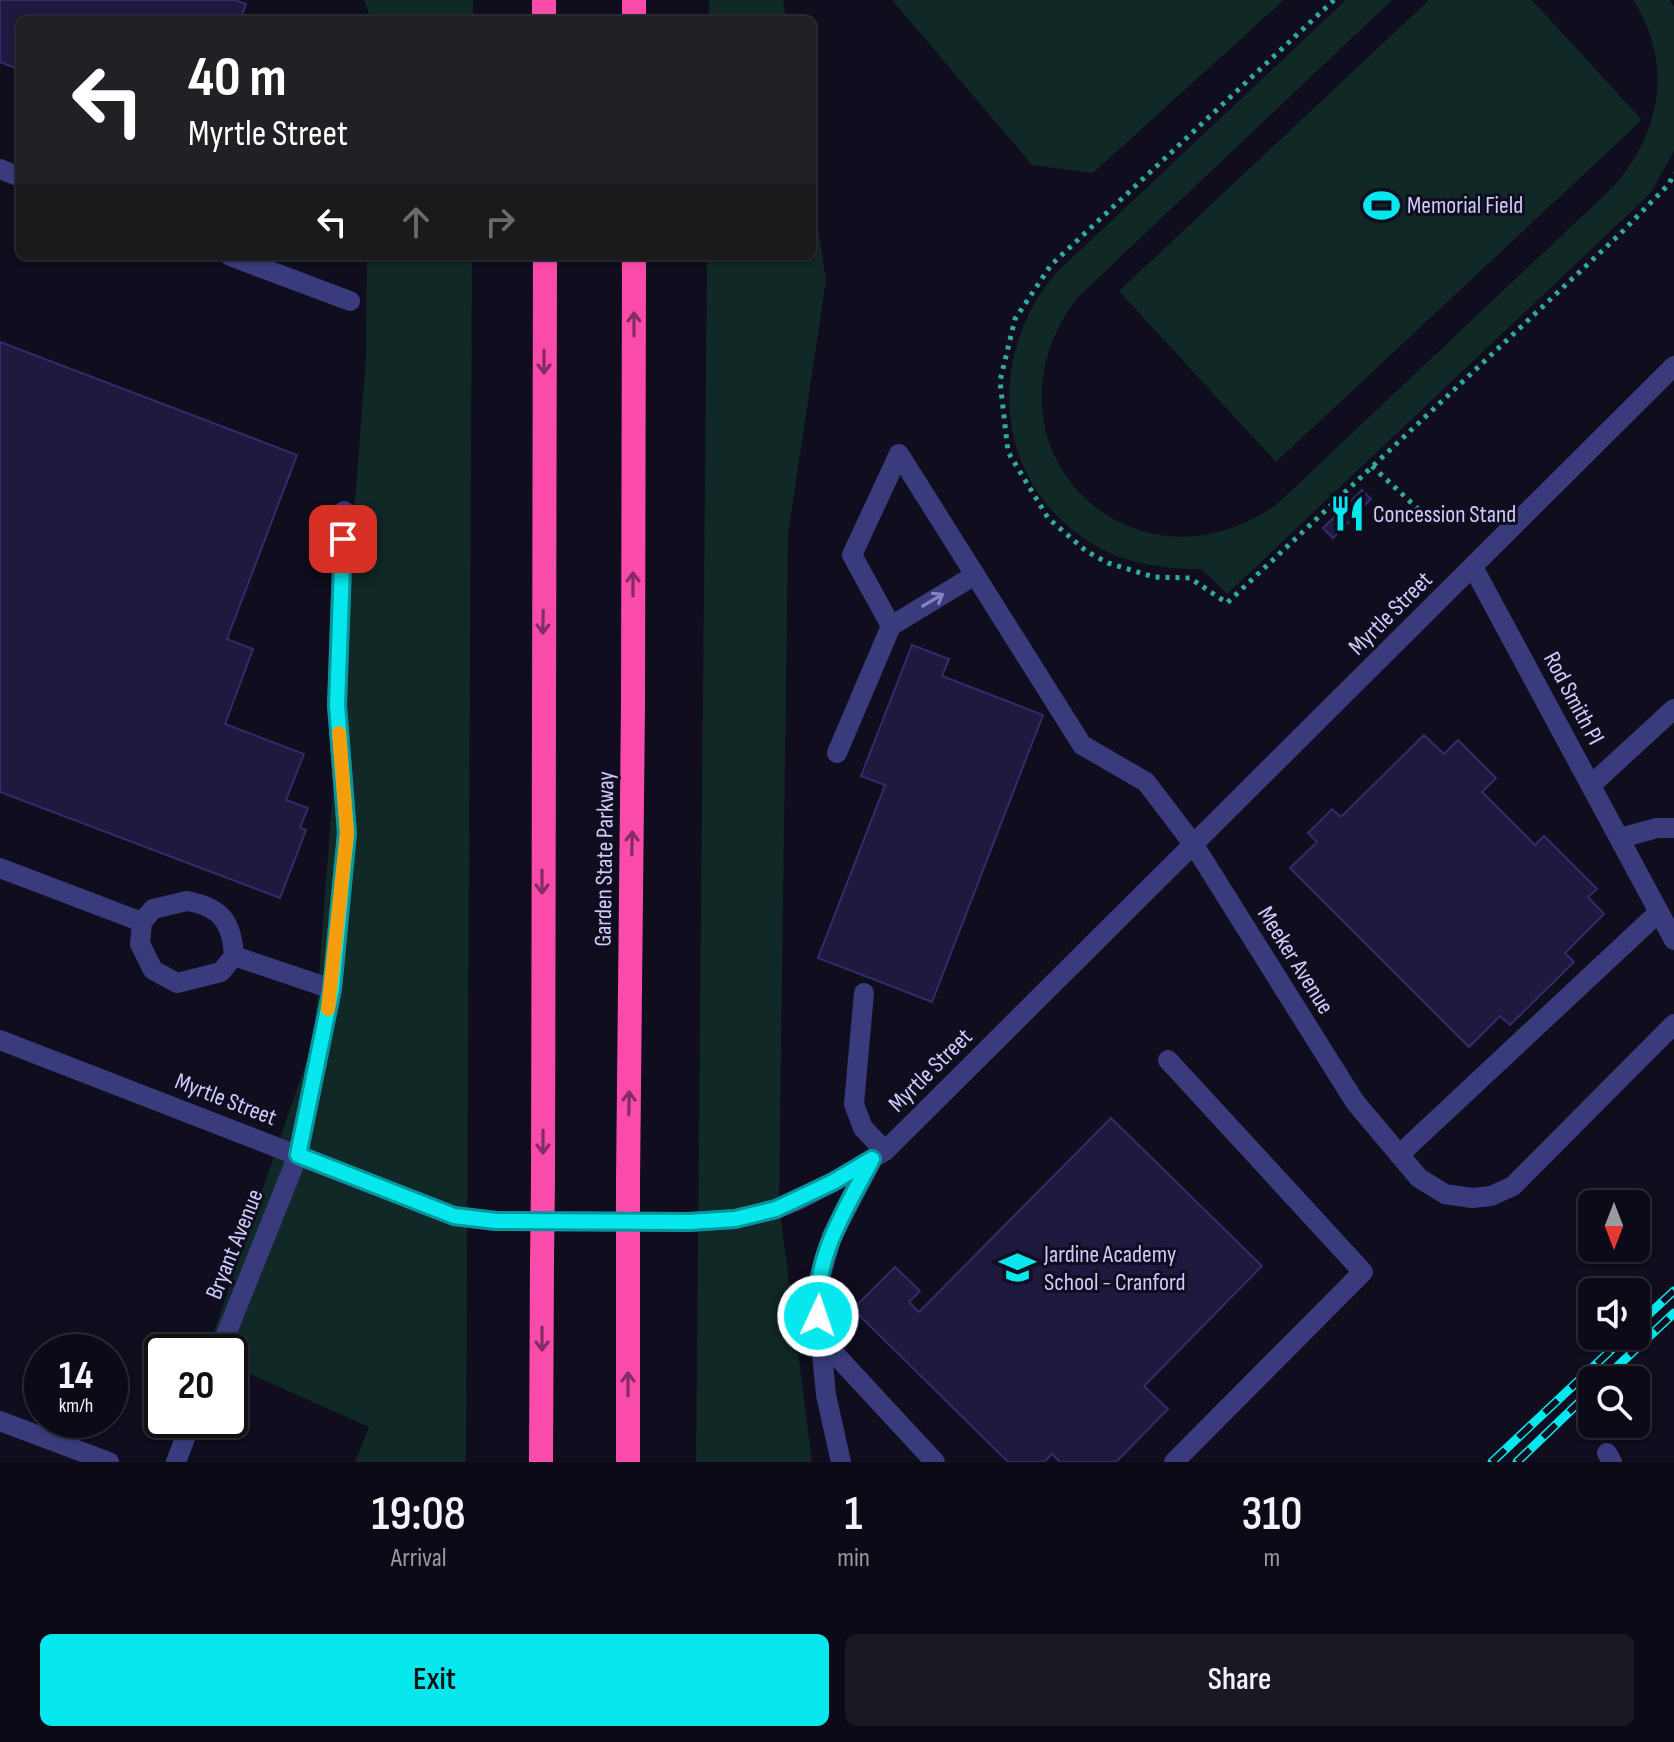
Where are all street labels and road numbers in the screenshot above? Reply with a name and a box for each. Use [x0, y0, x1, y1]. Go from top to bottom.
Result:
street label: Myrtle Street [1342, 565, 1438, 661]
street label: Rod Smith Pl [1537, 647, 1610, 750]
street label: Garden State Parkway [588, 771, 621, 947]
street label: Meeker Avenue [1251, 901, 1340, 1019]
street label: Myrtle Street [882, 1022, 978, 1118]
street label: Myrtle Street [171, 1067, 281, 1132]
street label: Bryant Avenue [199, 1185, 270, 1303]

